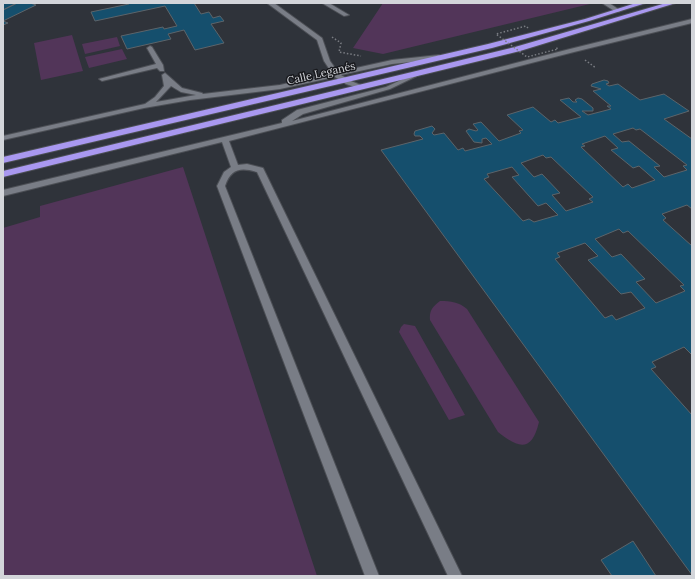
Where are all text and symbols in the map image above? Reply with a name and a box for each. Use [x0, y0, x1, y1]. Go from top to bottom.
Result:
street label: Calle Leganés [285, 58, 357, 88]

